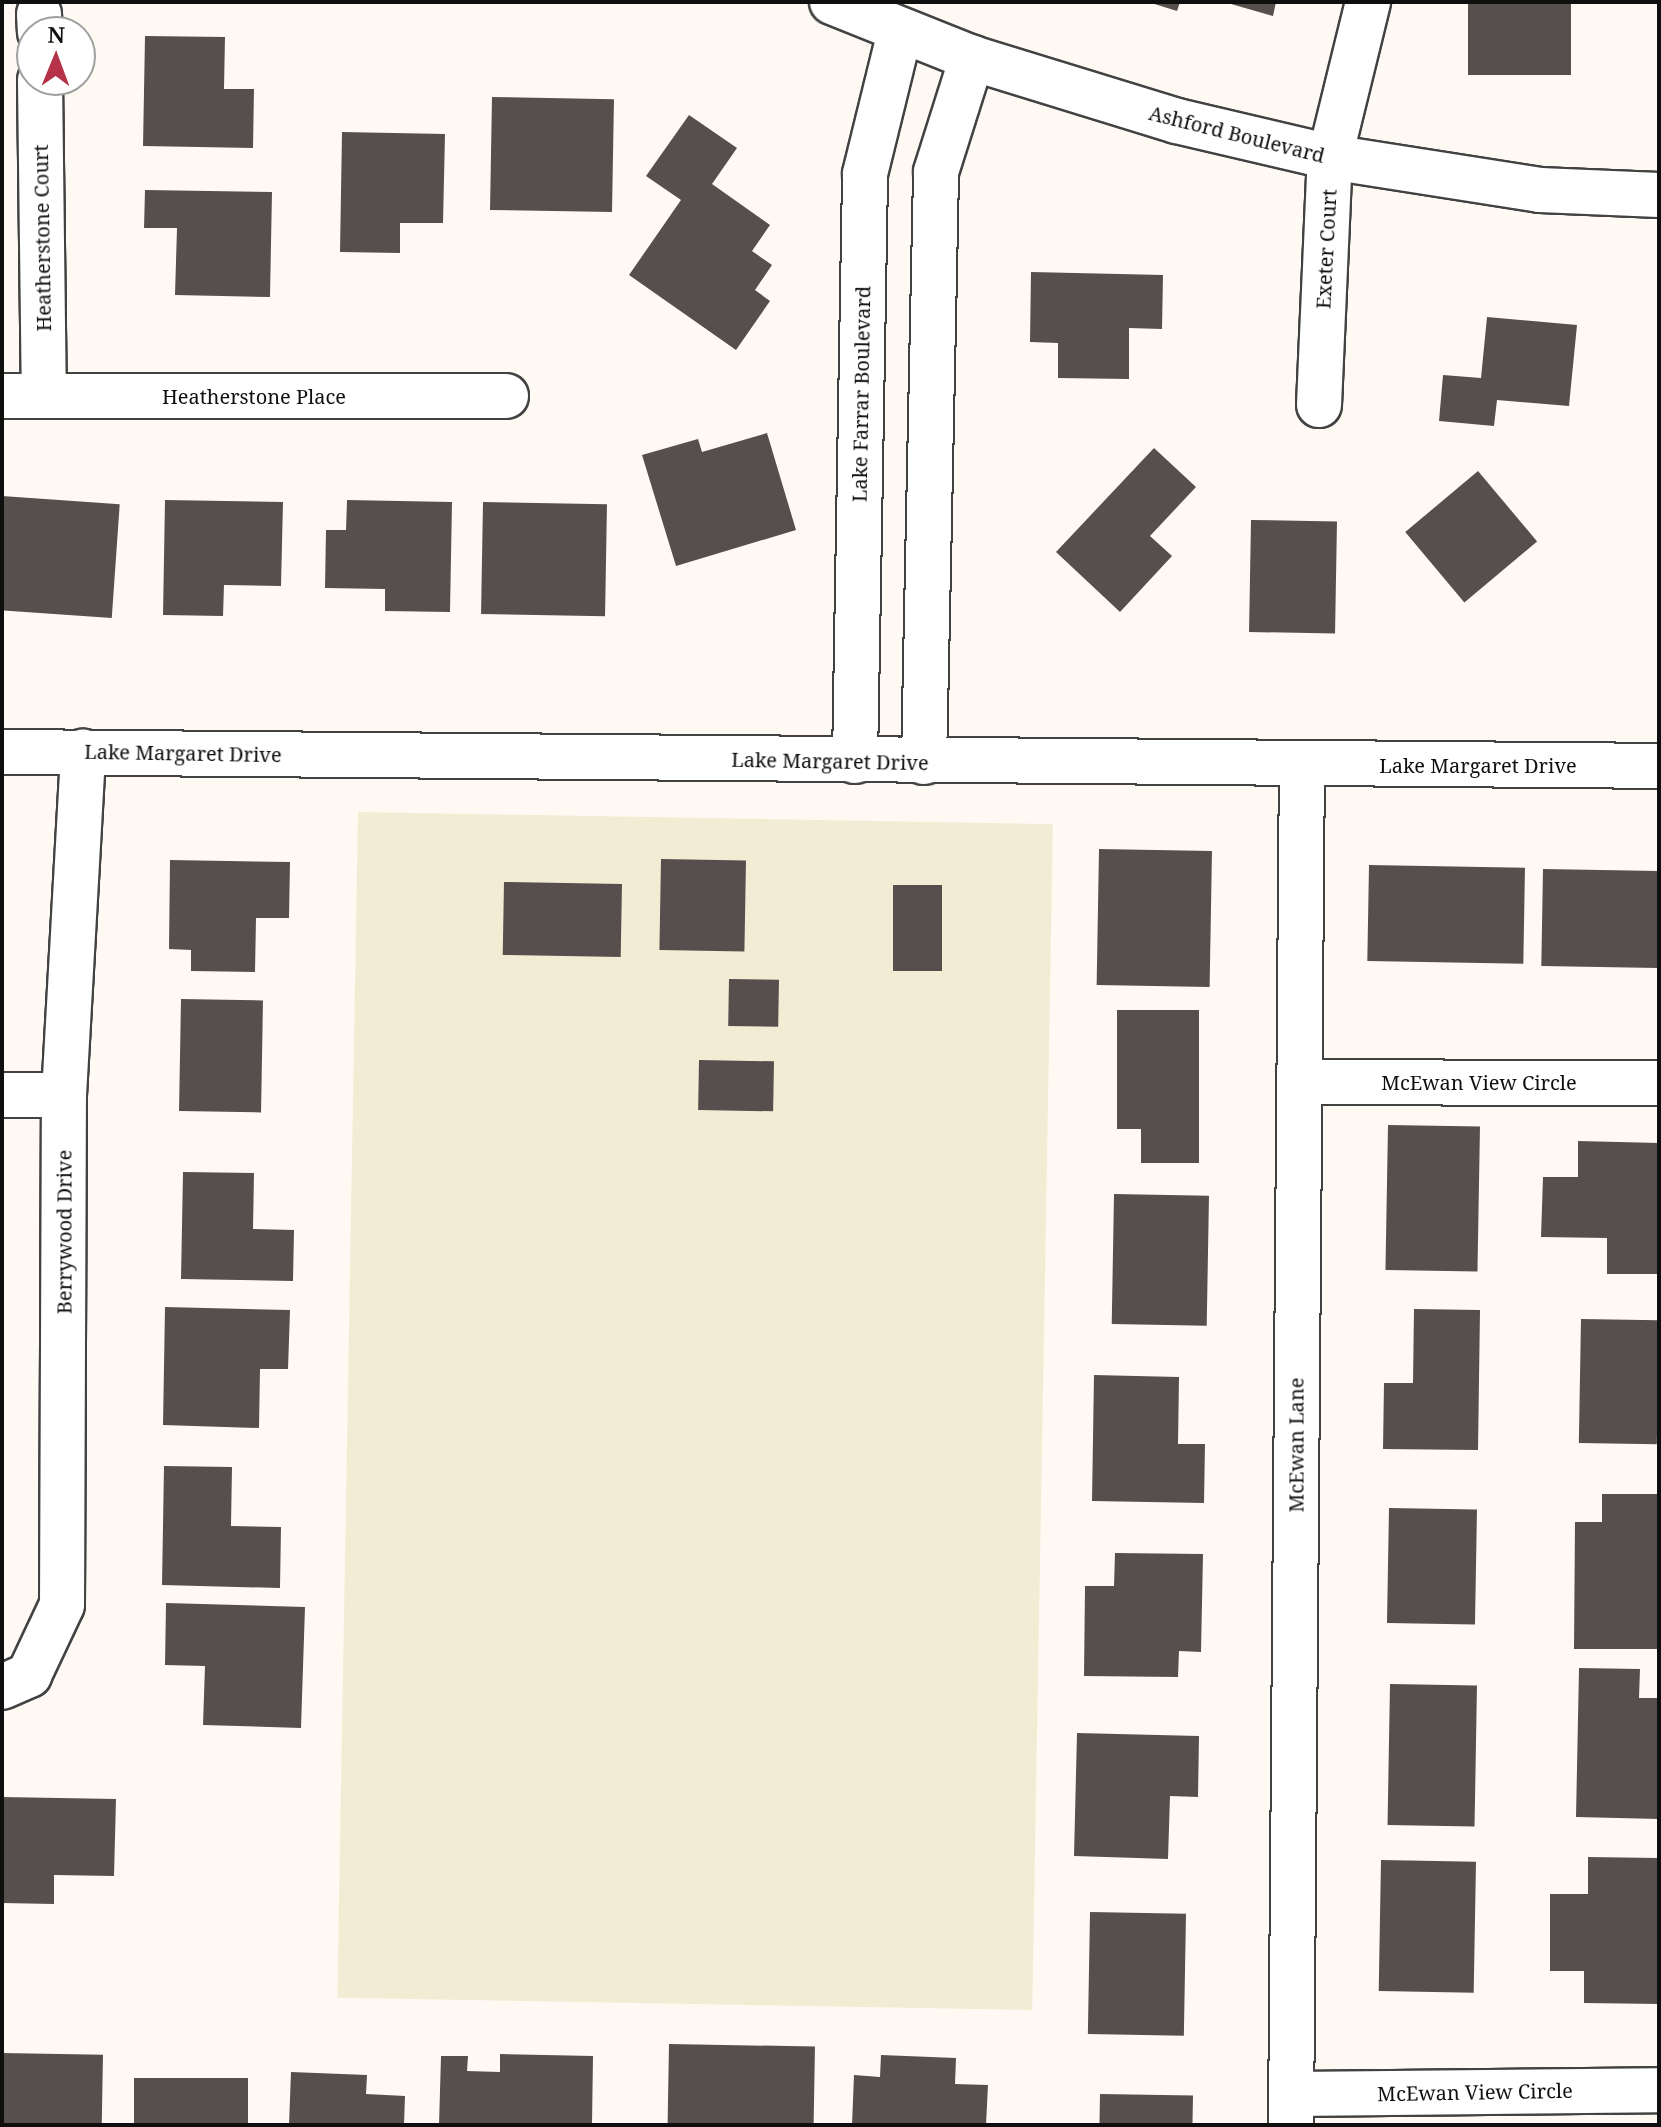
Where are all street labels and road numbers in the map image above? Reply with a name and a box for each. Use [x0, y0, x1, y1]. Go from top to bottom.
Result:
street label: Ashford Boulevard [1147, 101, 1327, 167]
street label: Heatherstone Court [28, 144, 56, 332]
street label: Exeter Court [1311, 188, 1341, 310]
street label: Lake Farrar Boulevard [847, 286, 875, 502]
street label: Heatherstone Place [162, 384, 346, 408]
street label: Lake Margaret Drive [84, 739, 282, 767]
street label: Lake Margaret Drive [731, 747, 929, 775]
street label: Lake Margaret Drive [1379, 753, 1577, 777]
street label: McEwan View Circle [1381, 1070, 1577, 1094]
street label: Berrywood Drive [52, 1150, 76, 1314]
street label: McEwan Lane [1284, 1378, 1308, 1512]
street label: McEwan View Circle [1377, 2078, 1573, 2106]

